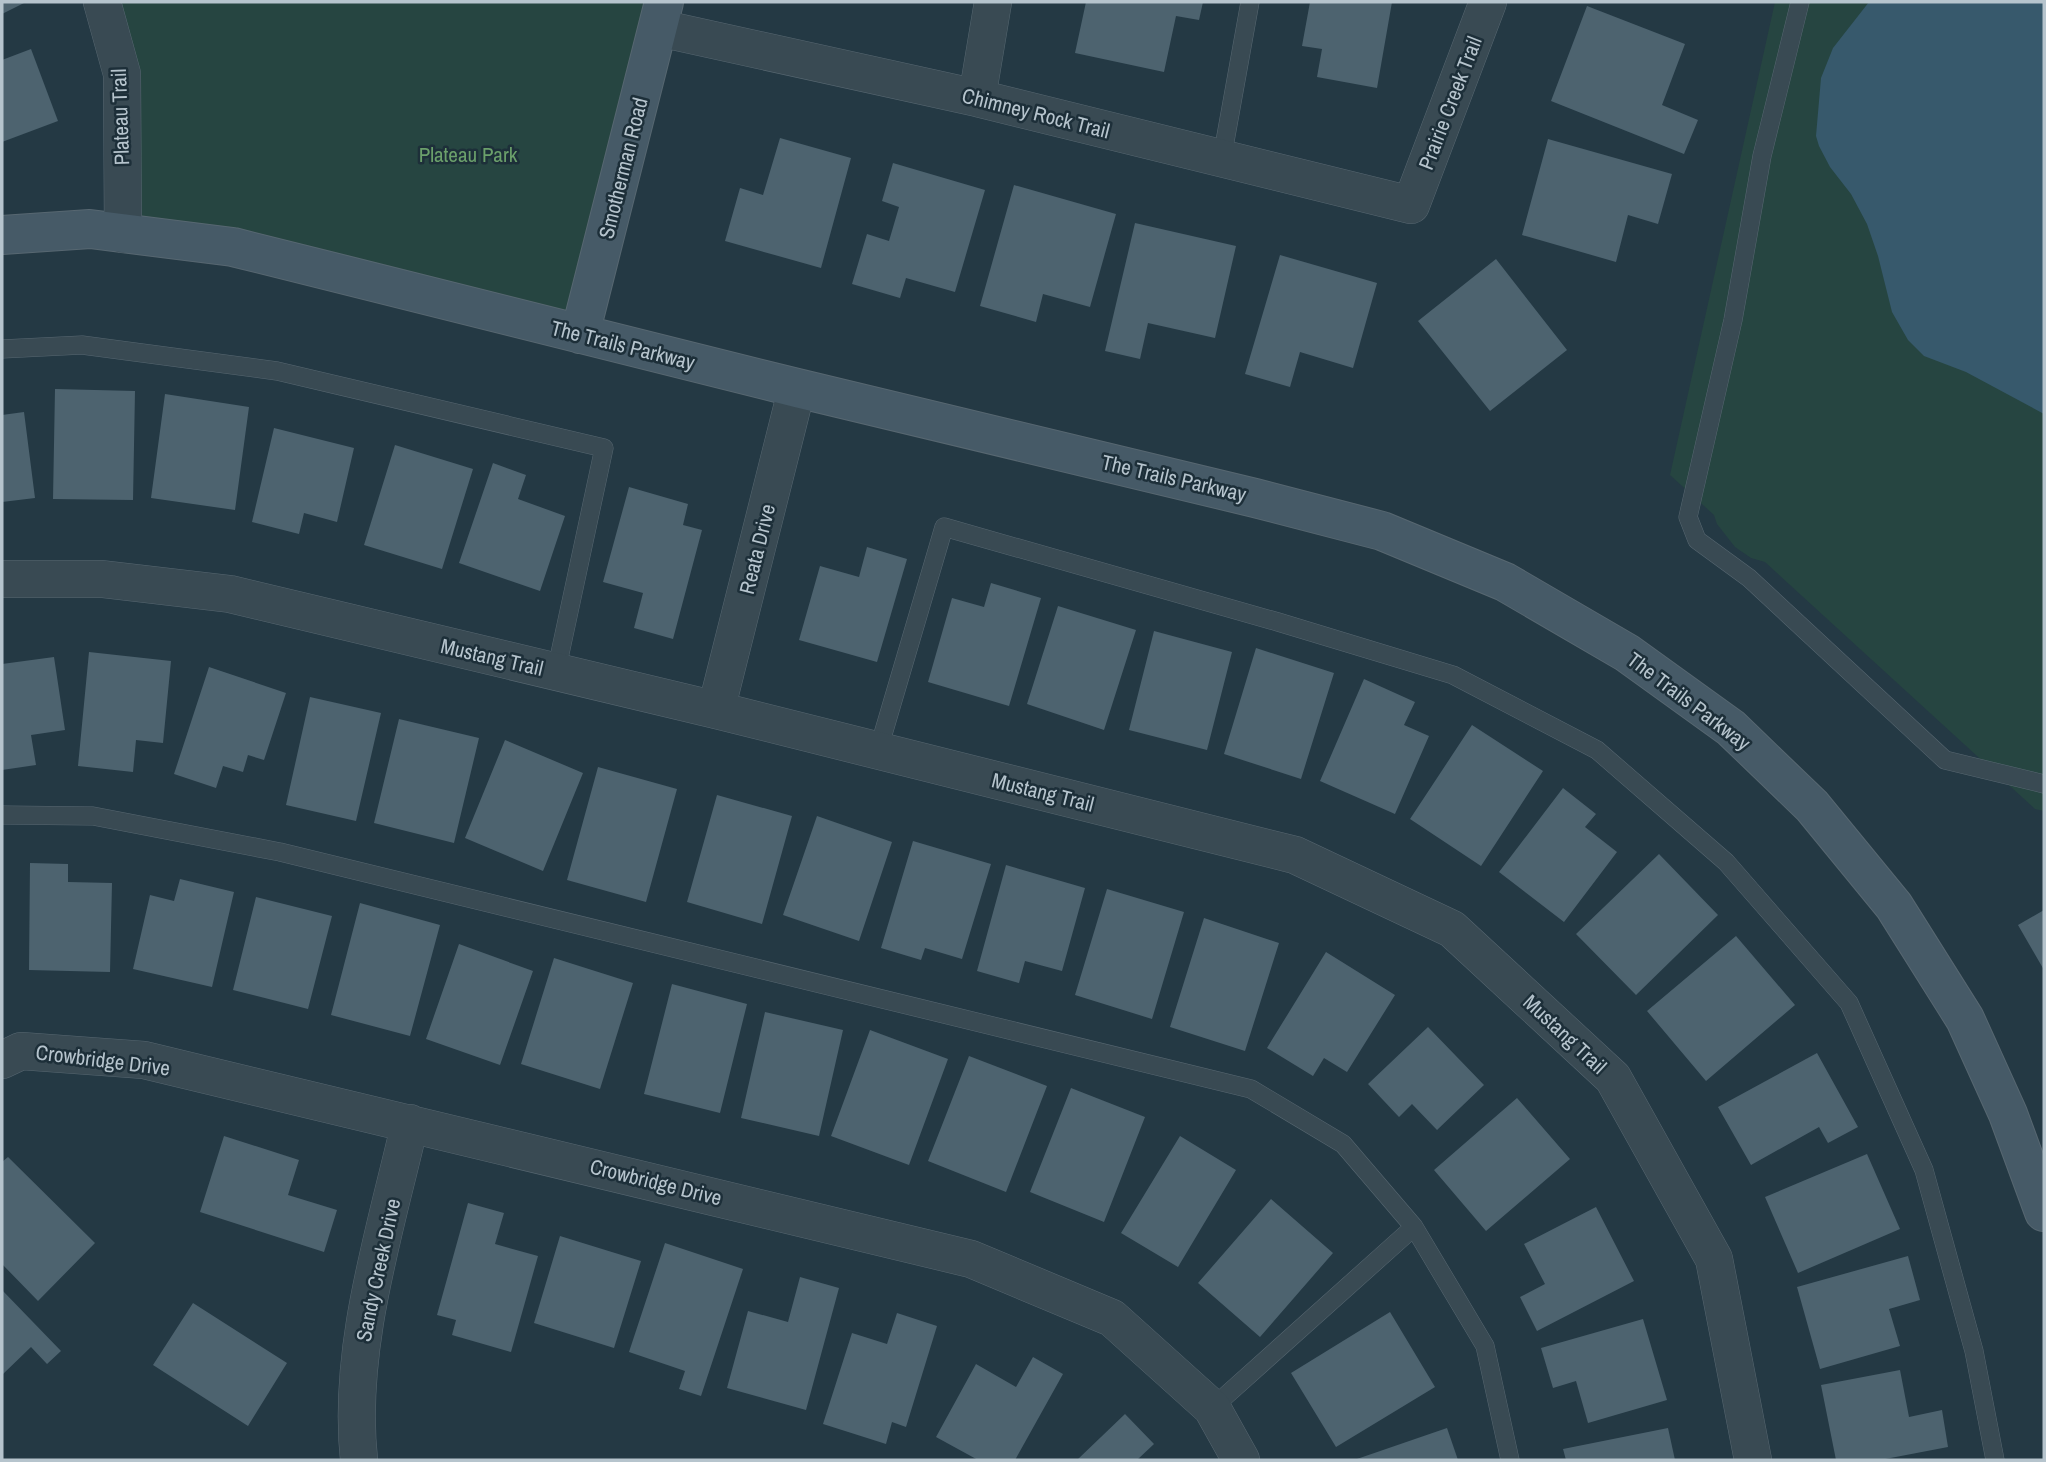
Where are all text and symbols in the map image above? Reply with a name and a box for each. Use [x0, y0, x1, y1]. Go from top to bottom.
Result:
street label: Prairie Creek Trail [1411, 32, 1489, 174]
street label: Plateau Trail [104, 68, 136, 166]
street label: Chimney Rock Trail [959, 81, 1113, 145]
street label: Smotherman Road [591, 94, 655, 242]
park label: Plateau Park [419, 140, 518, 169]
street label: The Trails Parkway [548, 313, 698, 377]
street label: The Trails Parkway [1099, 447, 1249, 509]
street label: Reata Drive [732, 501, 782, 597]
street label: Mustang Trail [438, 631, 546, 683]
street label: The Trails Parkway [1621, 645, 1757, 757]
street label: Mustang Trail [989, 765, 1097, 819]
street label: Mustang Trail [1517, 988, 1613, 1080]
street label: Crowbridge Drive [34, 1037, 172, 1083]
street label: Crowbridge Drive [587, 1152, 725, 1212]
street label: Sandy Creek Drive [349, 1196, 407, 1344]

